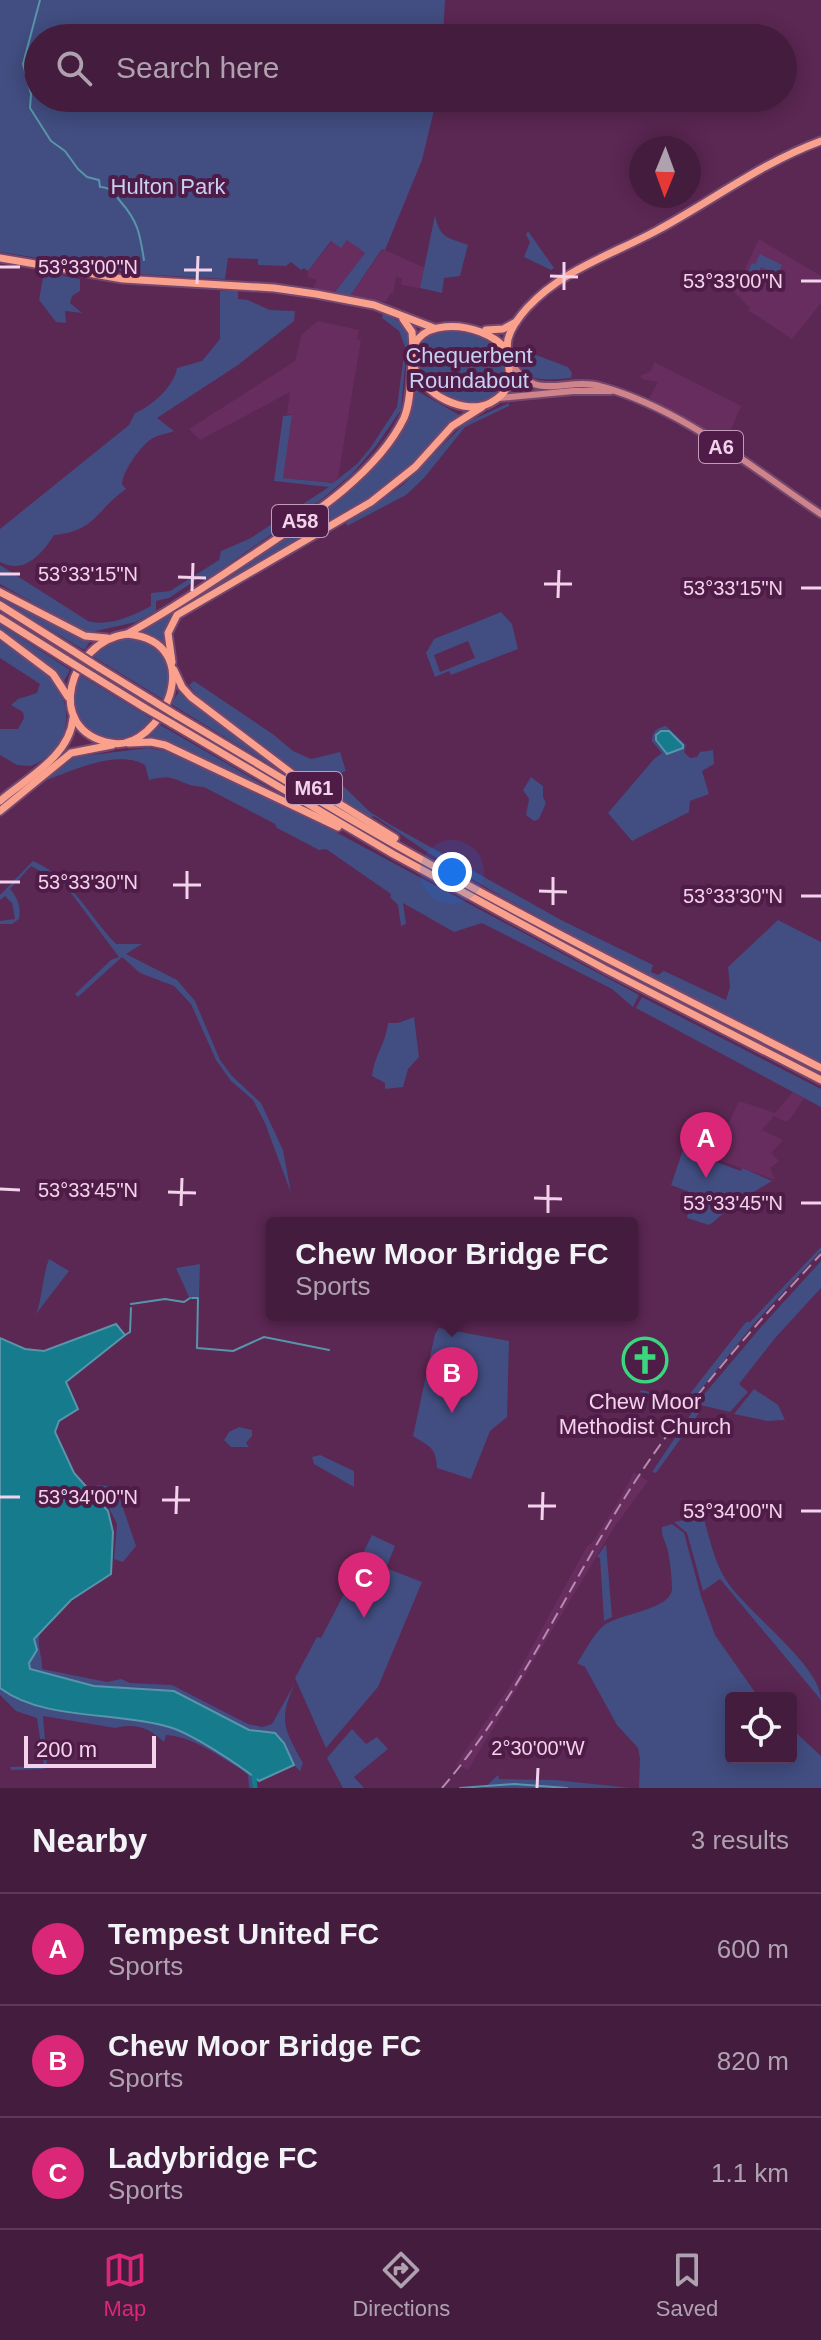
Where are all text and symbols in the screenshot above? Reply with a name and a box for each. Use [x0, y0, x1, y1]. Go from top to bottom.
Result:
search box [24, 24, 797, 112]
icon: search [52, 46, 96, 90]
text: Search here [116, 51, 279, 84]
north arrow [629, 136, 701, 208]
park label: Hulton Park [111, 174, 226, 199]
text: 53°33'00"N [38, 256, 138, 278]
text: 53°33'00"N [683, 270, 783, 292]
park label: Chequerbent Roundabout [405, 343, 533, 393]
road number: A6 [699, 431, 743, 463]
road number: A58 [272, 505, 328, 537]
text: 53°33'15"N [38, 563, 138, 585]
text: 53°33'15"N [683, 577, 783, 599]
road number: M61 [286, 772, 342, 804]
your location [432, 852, 472, 892]
text: 53°33'30"N [38, 871, 138, 893]
text: 53°33'30"N [683, 885, 783, 907]
pin: A [680, 1112, 732, 1178]
text: 53°33'45"N [38, 1179, 138, 1201]
text: 53°33'45"N [683, 1192, 783, 1214]
popup [266, 1217, 638, 1321]
text: Chew Moor Bridge FC [295, 1237, 609, 1270]
text: Sports [295, 1271, 370, 1301]
church icon: Chew Moor Methodist Church [621, 1336, 669, 1384]
pin: B [426, 1347, 478, 1413]
place label: Chew Moor Methodist Church [559, 1389, 731, 1439]
text: 53°34'00"N [38, 1486, 138, 1508]
text: 53°34'00"N [683, 1500, 783, 1522]
pin: C [338, 1552, 390, 1618]
map controls [725, 1692, 797, 1764]
button: locate [725, 1692, 797, 1764]
scale bar [24, 1732, 156, 1768]
text: 200 m [36, 1737, 97, 1762]
text: 2°30'00"W [491, 1737, 585, 1759]
text: Nearby [32, 1821, 147, 1859]
text: 3 results [691, 1825, 789, 1855]
text: Tempest United FC [108, 1917, 379, 1950]
text: A [49, 1934, 67, 1964]
text: 600 m [717, 1934, 789, 1964]
text: Sports [108, 1951, 183, 1981]
text: Chew Moor Bridge FC [108, 2029, 421, 2062]
text: B [49, 2046, 67, 2076]
text: 820 m [717, 2046, 789, 2076]
text: Sports [108, 2063, 183, 2093]
text: Ladybridge FC [108, 2141, 318, 2174]
text: C [49, 2158, 67, 2188]
text: 1.1 km [711, 2158, 789, 2188]
text: Sports [108, 2175, 183, 2205]
tab: Map [103, 2248, 147, 2322]
tab: Directions [352, 2248, 450, 2322]
tab: Saved [656, 2248, 718, 2322]

